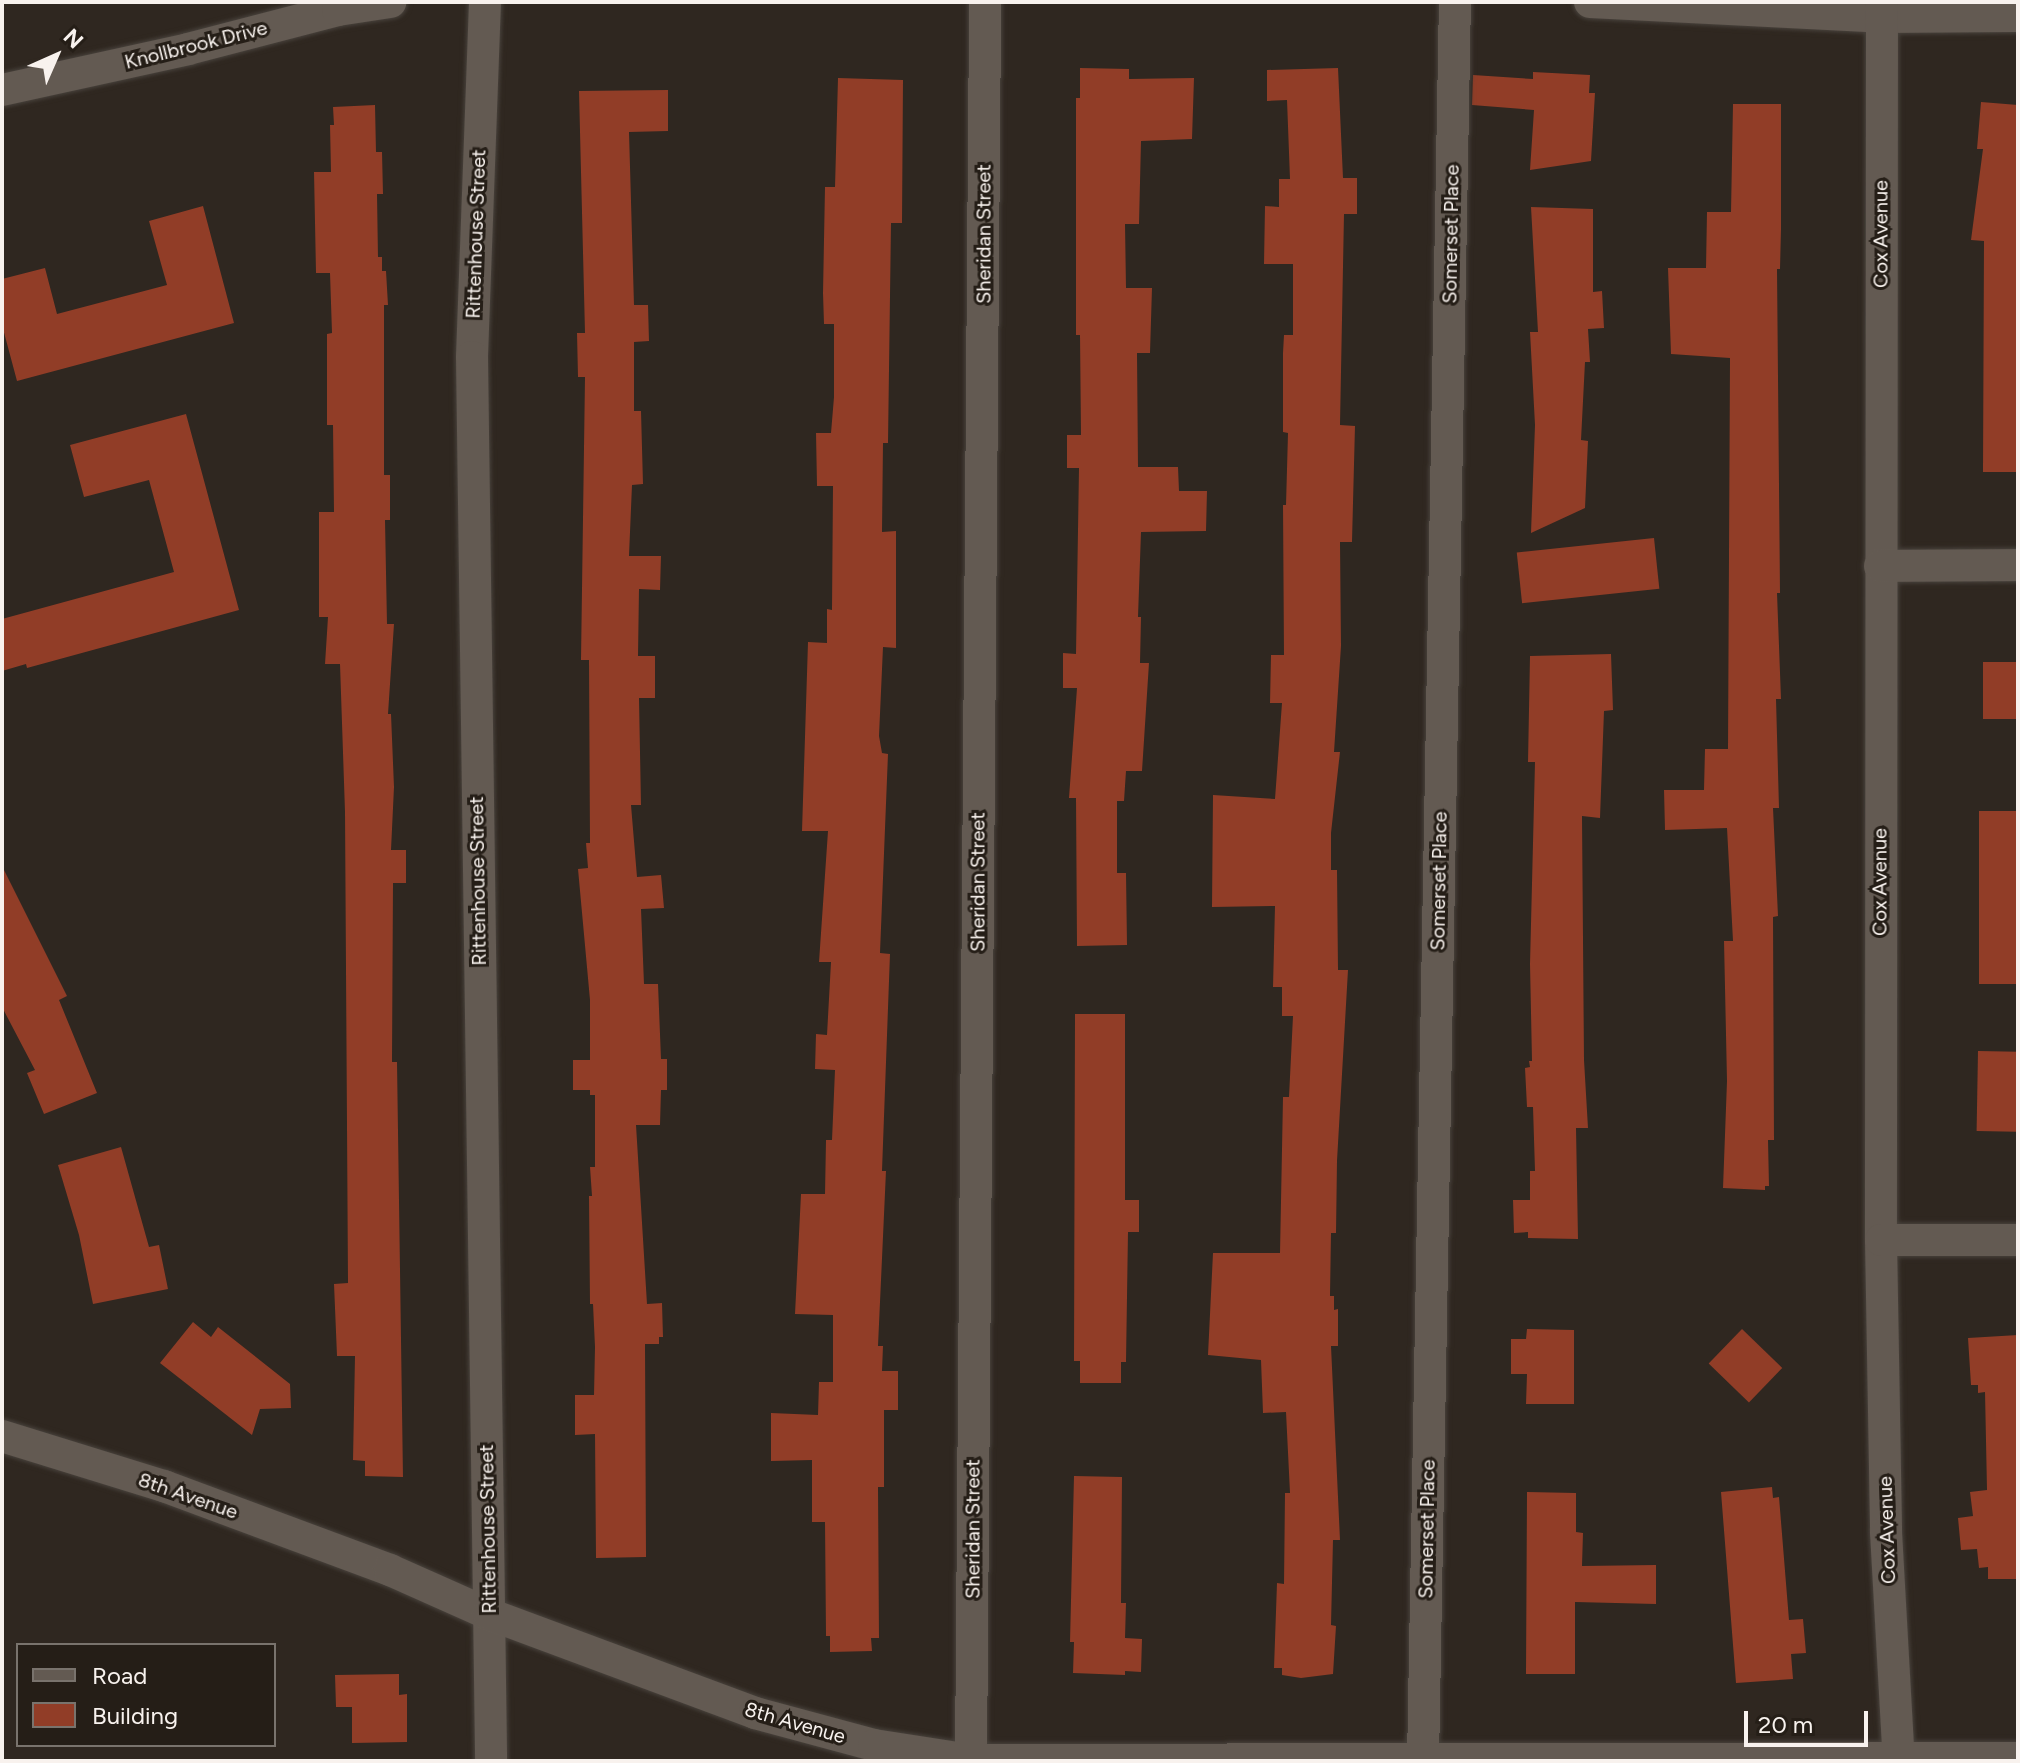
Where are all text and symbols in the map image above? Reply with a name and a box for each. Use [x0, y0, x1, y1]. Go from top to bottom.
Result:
north arrow [16, 16, 96, 96]
street label: Knollbrook Drive [122, 16, 270, 74]
text: N [58, 23, 89, 54]
street label: Rittenhouse Street [461, 149, 491, 319]
street label: Sheridan Street [972, 164, 996, 304]
street label: Somerset Place [1438, 164, 1464, 304]
street label: Cox Avenue [1869, 180, 1893, 288]
street label: Rittenhouse Street [465, 796, 491, 966]
street label: Somerset Place [1426, 811, 1452, 951]
street label: Sheridan Street [966, 812, 990, 952]
street label: Cox Avenue [1868, 828, 1892, 936]
street label: Rittenhouse Street [475, 1444, 501, 1614]
street label: Sheridan Street [961, 1459, 985, 1599]
street label: Somerset Place [1414, 1459, 1440, 1599]
street label: 8th Avenue [135, 1468, 241, 1524]
street label: Cox Avenue [1873, 1476, 1901, 1584]
legend [16, 1643, 276, 1747]
text: Road [92, 1661, 147, 1690]
scale bar [1748, 1695, 1872, 1745]
street label: 8th Avenue [742, 1697, 848, 1749]
text: Building [92, 1701, 178, 1730]
text: 20 m [1758, 1710, 1813, 1739]

